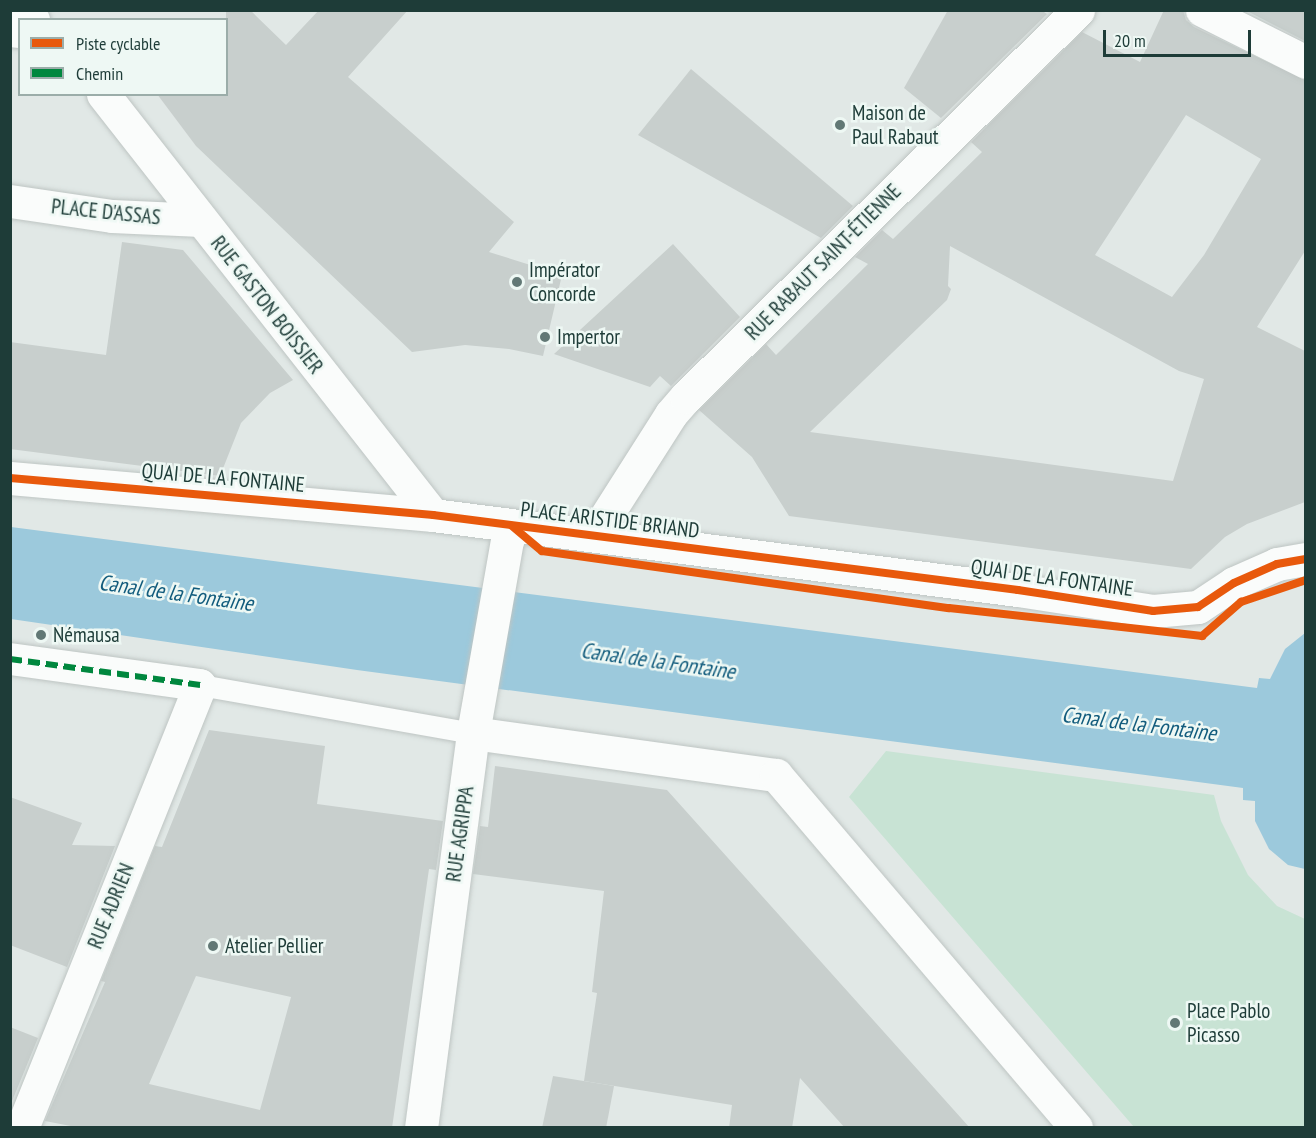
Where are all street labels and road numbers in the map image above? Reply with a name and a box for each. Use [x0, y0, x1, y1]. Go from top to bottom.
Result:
street label: RUE RABAUT SAINT-ÉTIENNE [740, 179, 906, 345]
street label: PLACE D'ASSAS [50, 194, 162, 230]
street label: RUE GASTON BOISSIER [205, 231, 329, 379]
street label: QUAI DE LA FONTAINE [140, 458, 306, 498]
street label: PLACE ARISTIDE BRIAND [519, 496, 701, 544]
street label: QUAI DE LA FONTAINE [969, 554, 1135, 602]
street label: RUE AGRIPPA [441, 784, 479, 884]
street label: RUE ADRIEN [82, 859, 140, 953]

